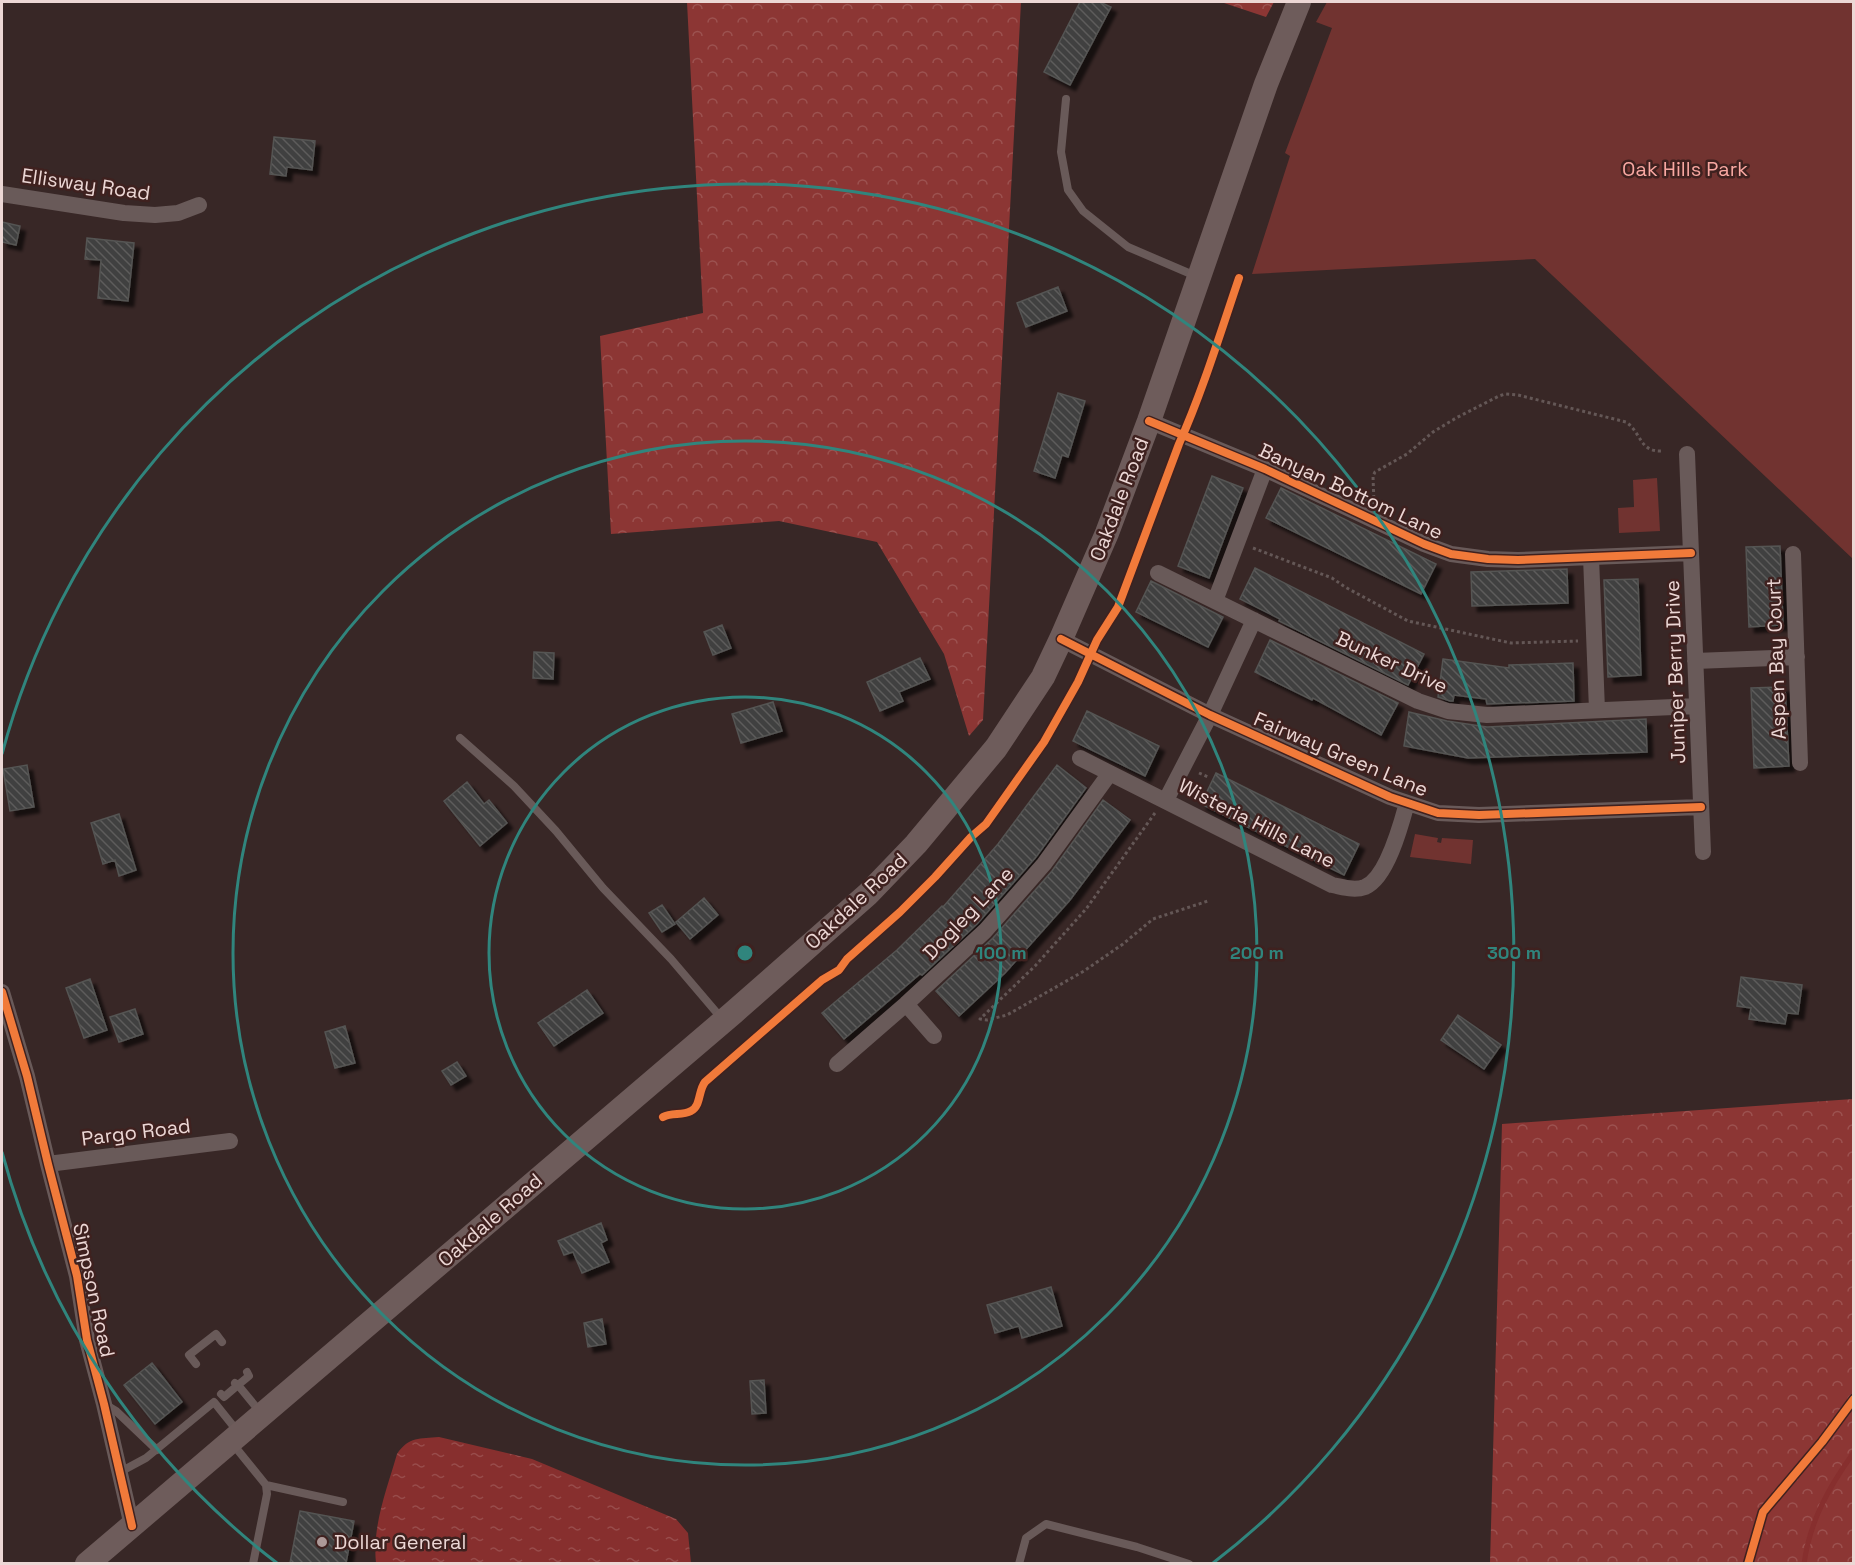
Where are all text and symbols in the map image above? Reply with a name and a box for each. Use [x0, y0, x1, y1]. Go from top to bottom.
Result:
park label: Oak Hills Park [1622, 156, 1748, 182]
street label: Ellisway Road [20, 162, 152, 206]
street label: Oakdale Road [1083, 433, 1155, 565]
street label: Banyan Bottom Lane [1255, 437, 1447, 545]
street label: Aspen Bay Court [1760, 578, 1792, 740]
street label: Juniper Berry Drive [1659, 580, 1691, 764]
street label: Bunker Drive [1332, 625, 1452, 699]
street label: Fairway Green Lane [1250, 705, 1432, 803]
street label: Wisteria Hills Lane [1174, 772, 1340, 874]
street label: Oakdale Road [799, 847, 913, 955]
street label: Dogleg Lane [917, 861, 1019, 965]
text: 100 m [975, 941, 1027, 964]
text: 200 m [1230, 941, 1284, 964]
text: 300 m [1487, 941, 1541, 964]
centre of rings [735, 943, 755, 963]
street label: Pargo Road [80, 1112, 192, 1152]
street label: Oakdale Road [432, 1167, 548, 1273]
street label: Simpson Road [67, 1220, 121, 1360]
place label: Dollar General [334, 1529, 466, 1555]
marker: Dollar General [315, 1535, 329, 1549]

